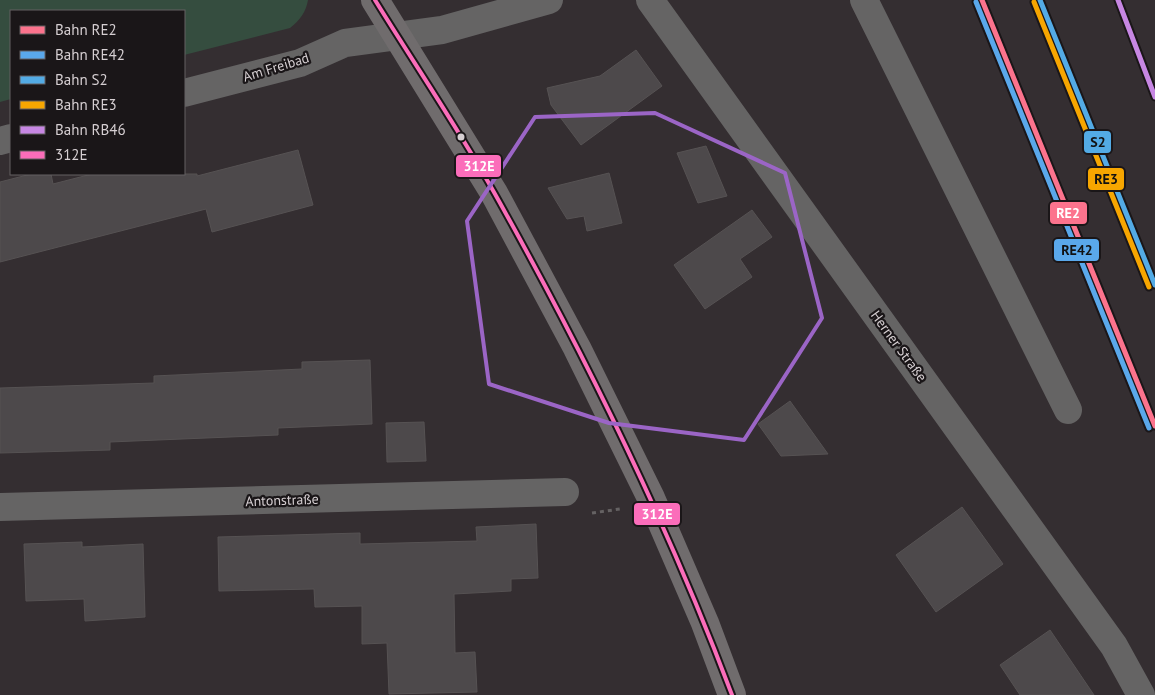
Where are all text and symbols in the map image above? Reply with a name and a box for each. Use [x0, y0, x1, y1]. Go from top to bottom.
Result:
legend [10, 10, 185, 175]
text: Bahn RE2 [55, 20, 117, 39]
text: Bahn RE42 [55, 45, 125, 64]
street label: Am Freibad [241, 48, 311, 86]
text: Bahn S2 [55, 70, 108, 89]
text: Bahn RE3 [55, 95, 117, 114]
text: Bahn RB46 [55, 120, 126, 139]
line badge: S2 [1083, 130, 1112, 154]
unlabelled marker [456, 132, 466, 142]
text: S2 [1090, 133, 1106, 151]
text: 312E [55, 145, 88, 164]
line badge: 312E [455, 154, 502, 178]
text: 312E [463, 157, 495, 175]
line badge: RE3 [1087, 167, 1125, 191]
text: RE3 [1094, 170, 1118, 188]
line badge: RE2 [1049, 201, 1088, 225]
text: RE2 [1056, 204, 1080, 222]
line badge: RE42 [1053, 238, 1100, 262]
text: RE42 [1061, 241, 1093, 259]
street label: Herner Straße [867, 307, 931, 385]
street label: Antonstraße [245, 490, 319, 510]
line badge: 312E [633, 502, 681, 526]
text: 312E [641, 505, 673, 523]

